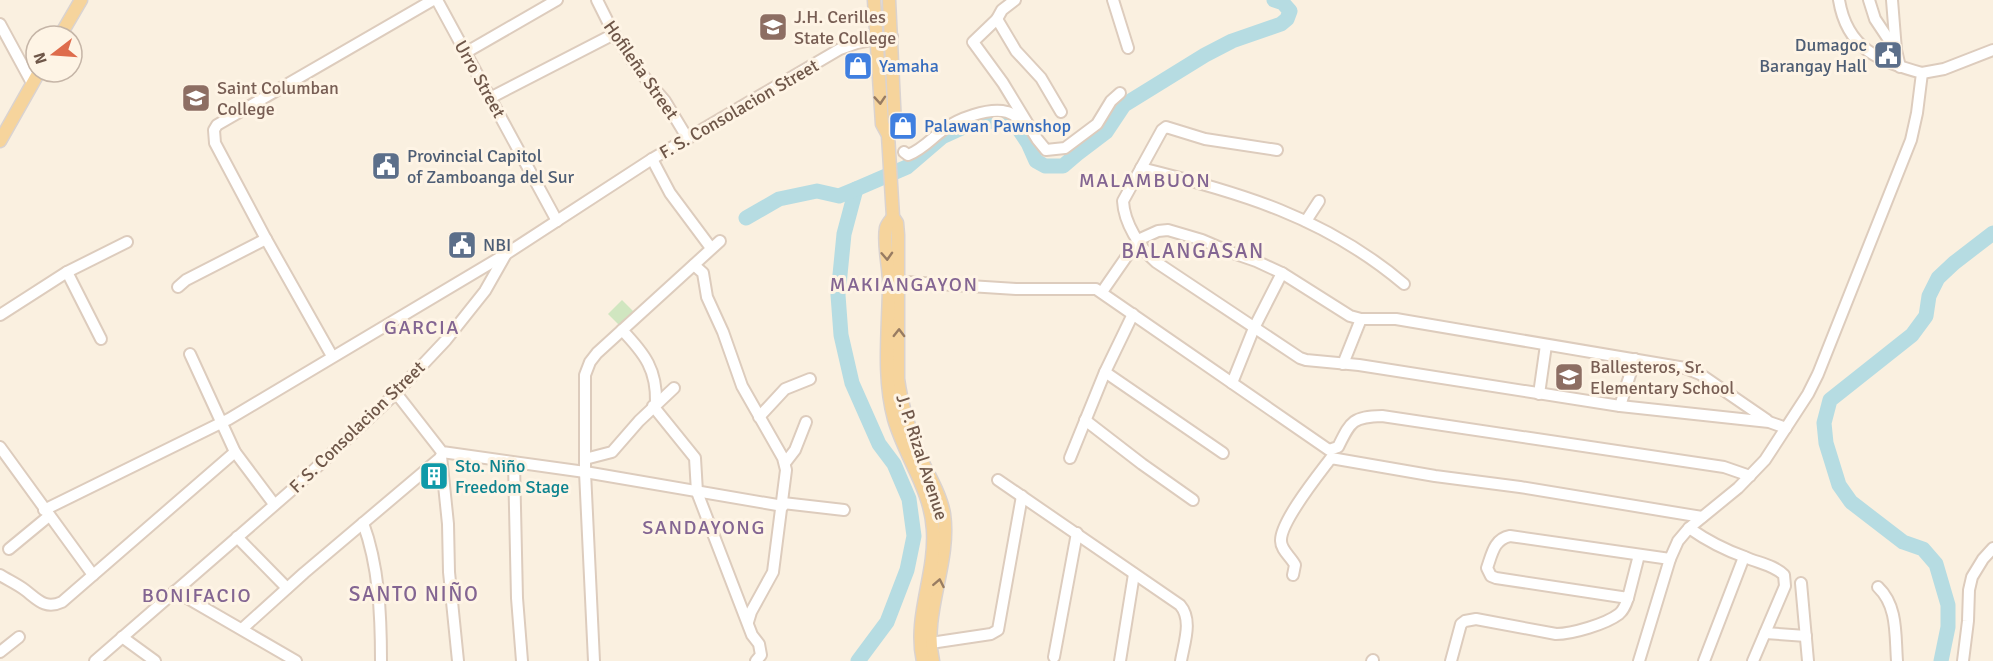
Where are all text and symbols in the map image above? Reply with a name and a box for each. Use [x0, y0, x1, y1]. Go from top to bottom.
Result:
place label: J.H. Cerilles State College [794, 6, 896, 49]
school or university icon: J.H. Cerilles State College [757, 11, 789, 43]
street label: Hofileña Street [599, 16, 683, 124]
north arrow [24, 24, 84, 84]
place label: Dumagoc Barangay Hall [1759, 34, 1867, 77]
street label: Urro Street [450, 36, 510, 122]
public building icon: Dumagoc Barangay Hall [1872, 39, 1904, 71]
text: N [29, 50, 52, 66]
shop icon: Yamaha [842, 50, 874, 82]
street label: F. S. Consolacion Street [655, 54, 823, 164]
place label: Yamaha [879, 55, 939, 77]
place label: Saint Columban College [217, 77, 339, 120]
school or university icon: Saint Columban College [180, 82, 212, 114]
one-way arrow [874, 96, 887, 105]
shop icon: Palawan Pawnshop [887, 110, 919, 142]
place label: Palawan Pawnshop [924, 115, 1071, 137]
place label: Provincial Capitol of Zamboanga del Sur [407, 145, 575, 188]
public building icon: Provincial Capitol of Zamboanga del Sur [370, 150, 402, 182]
district label: MALAMBUON [1079, 168, 1211, 193]
public building icon: NBI [446, 229, 478, 261]
place label: NBI [483, 234, 511, 256]
district label: BALANGASAN [1121, 238, 1265, 264]
one-way arrow [881, 252, 894, 261]
district label: MAKIANGAYON [829, 272, 979, 297]
district label: GARCIA [384, 315, 460, 340]
one-way arrow [893, 329, 905, 338]
place label: Ballesteros, Sr. Elementary School [1590, 356, 1735, 399]
street label: F. S. Consolacion Street [285, 357, 429, 497]
school or university icon: Ballesteros, Sr. Elementary School [1553, 361, 1585, 393]
street label: J. P. Rizal Avenue [891, 391, 953, 523]
place label: Sto. Niño Freedom Stage [455, 455, 569, 498]
building icon: Sto. Niño Freedom Stage [418, 460, 450, 492]
district label: SANDAYONG [642, 515, 766, 540]
one-way arrow [932, 578, 945, 588]
district label: SANTO NIÑO [349, 581, 479, 607]
district label: BONIFACIO [142, 583, 252, 608]

